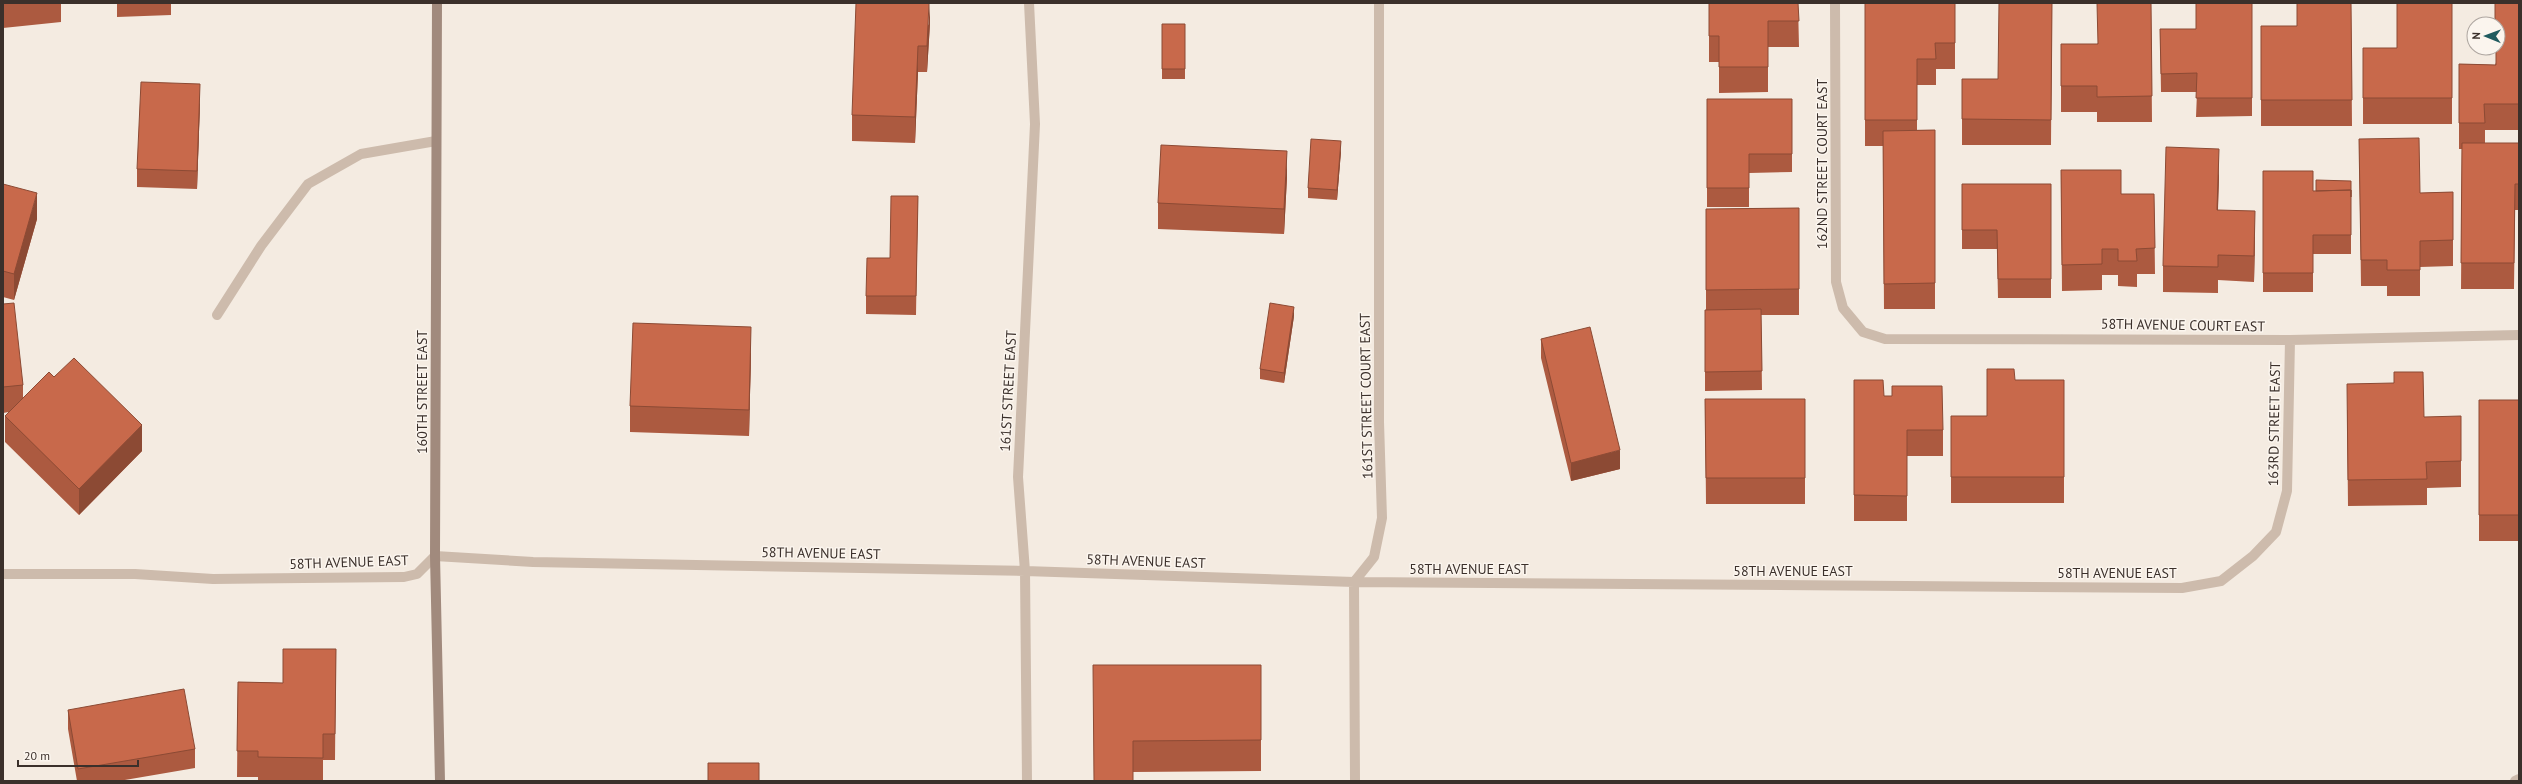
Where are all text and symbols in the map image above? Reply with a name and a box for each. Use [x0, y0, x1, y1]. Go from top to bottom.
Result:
north arrow [2466, 16, 2506, 56]
text: N [2469, 32, 2483, 40]
street label: 162ND STREET COURT EAST [1813, 79, 1831, 249]
street label: 161ST STREET COURT EAST [1356, 312, 1376, 479]
street label: 58TH AVENUE COURT EAST [2101, 315, 2265, 335]
street label: 160TH STREET EAST [413, 330, 431, 454]
street label: 161ST STREET EAST [996, 330, 1020, 452]
street label: 163RD STREET EAST [2264, 361, 2284, 486]
street label: 58TH AVENUE EAST [761, 543, 881, 563]
street label: 58TH AVENUE EAST [1086, 550, 1206, 572]
street label: 58TH AVENUE EAST [289, 551, 409, 573]
street label: 58TH AVENUE EAST [1409, 560, 1529, 578]
street label: 58TH AVENUE EAST [1733, 562, 1853, 580]
street label: 58TH AVENUE EAST [2057, 564, 2177, 582]
scale bar [18, 742, 138, 768]
text: 20 m [24, 748, 50, 763]

